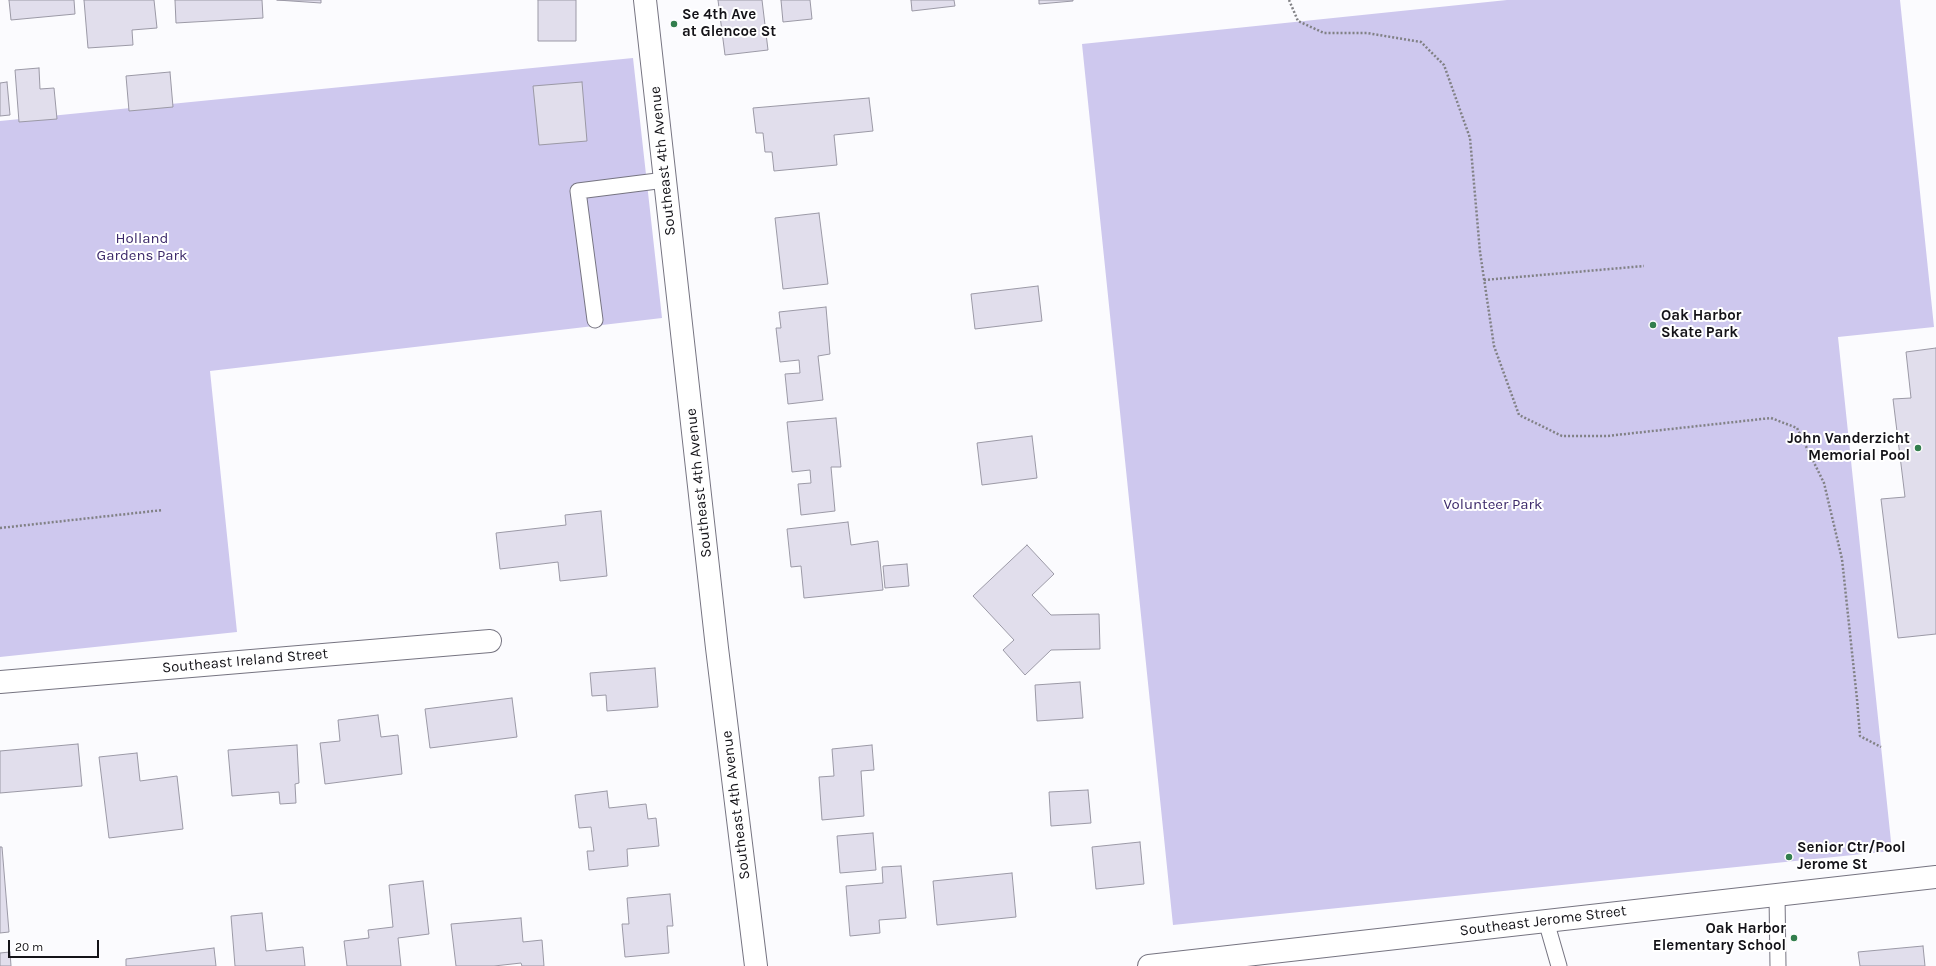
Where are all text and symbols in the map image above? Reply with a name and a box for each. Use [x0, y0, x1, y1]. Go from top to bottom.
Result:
place label: Se 4th Ave at Glencoe St [682, 6, 776, 41]
marker: Se 4th Ave at Glencoe St [669, 19, 679, 29]
street label: Southeast 4th Avenue [646, 85, 680, 237]
park label: Holland Gardens Park [97, 230, 187, 265]
place label: Oak Harbor Skate Park [1661, 307, 1742, 342]
marker: Oak Harbor Skate Park [1648, 320, 1658, 330]
street label: Southeast 4th Avenue [682, 407, 716, 559]
place label: John Vanderzicht Memorial Pool [1787, 430, 1910, 465]
marker: John Vanderzicht Memorial Pool [1913, 443, 1923, 453]
park label: Volunteer Park [1444, 496, 1542, 514]
street label: Southeast Ireland Street [161, 645, 329, 677]
street label: Southeast 4th Avenue [718, 729, 754, 881]
place label: Senior Ctr/Pool Jerome St [1797, 839, 1906, 874]
marker: Senior Ctr/Pool Jerome St [1784, 852, 1794, 862]
street label: Southeast Jerome Street [1459, 902, 1627, 940]
place label: Oak Harbor Elementary School [1653, 920, 1786, 955]
scale bar [10, 932, 101, 958]
marker: Oak Harbor Elementary School [1789, 933, 1799, 943]
text: 20 m [15, 940, 43, 954]

